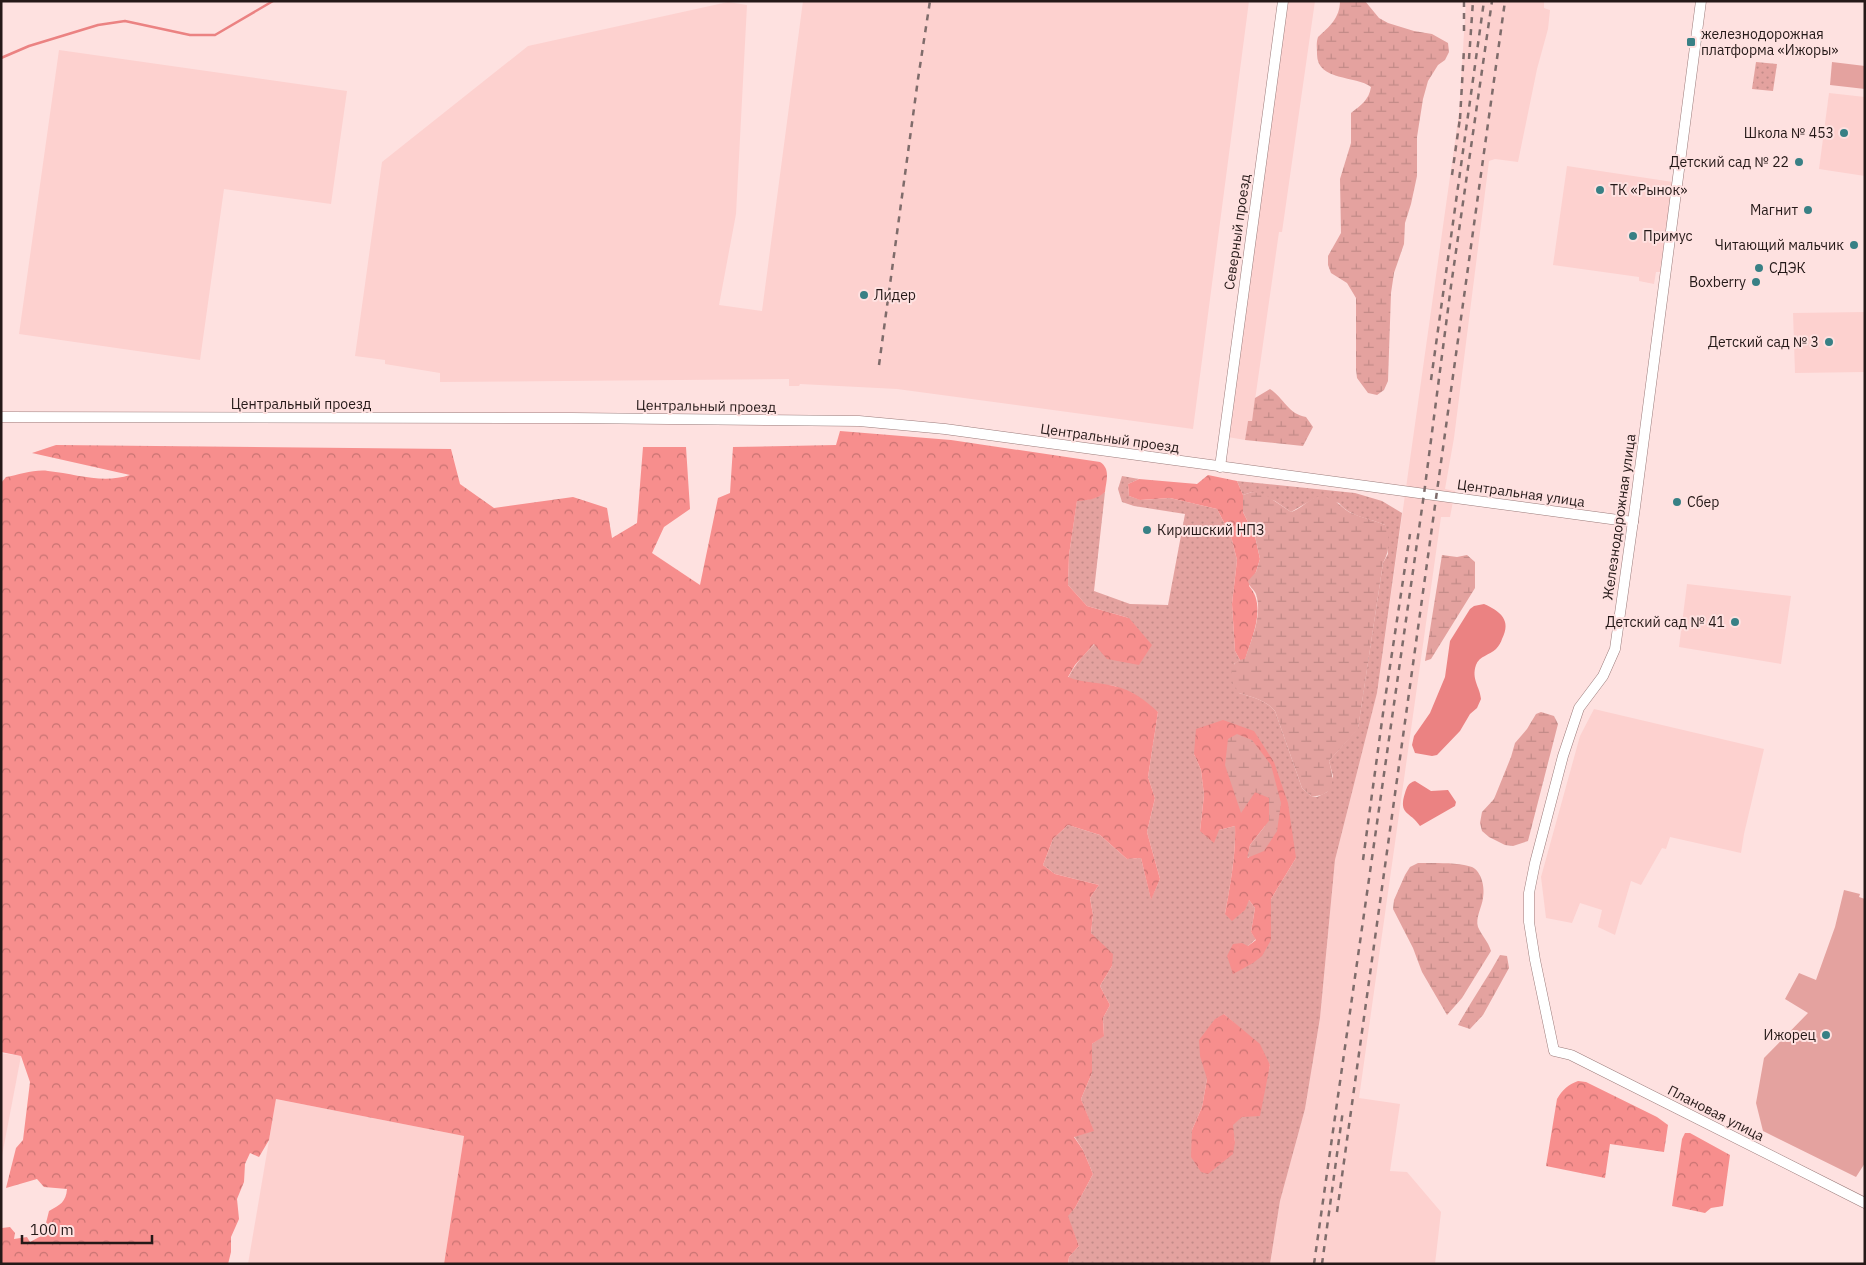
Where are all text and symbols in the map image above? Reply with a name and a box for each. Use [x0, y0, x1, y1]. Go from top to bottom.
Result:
place label: железнодорожная платформа «Ижоры» [1701, 25, 1839, 59]
marker: железнодорожная платформа «Ижоры» [1685, 36, 1697, 48]
place label: Школа № 453 [1744, 124, 1834, 142]
marker: Школа № 453 [1838, 127, 1850, 139]
place label: Детский сад № 22 [1669, 153, 1789, 171]
marker: Детский сад № 22 [1793, 156, 1805, 168]
street label: Северный проезд [1220, 173, 1254, 291]
place label: ТК «Рынок» [1610, 181, 1687, 199]
marker: ТК «Рынок» [1594, 184, 1606, 196]
place label: Магнит [1750, 201, 1798, 219]
marker: Магнит [1802, 204, 1814, 216]
place label: Примус [1643, 227, 1693, 245]
marker: Примус [1627, 230, 1639, 242]
place label: Читающий мальчик [1715, 236, 1844, 254]
marker: Читающий мальчик [1848, 239, 1860, 251]
place label: СДЭК [1769, 259, 1806, 277]
marker: СДЭК [1753, 262, 1765, 274]
place label: Boxberry [1689, 273, 1746, 291]
marker: Boxberry [1750, 276, 1762, 288]
place label: Лидер [874, 286, 916, 304]
marker: Лидер [858, 289, 870, 301]
place label: Детский сад № 3 [1708, 333, 1819, 351]
marker: Детский сад № 3 [1823, 336, 1835, 348]
street label: Центральный проезд [231, 395, 371, 413]
street label: Центральный проезд [636, 396, 776, 416]
street label: Центральный проезд [1039, 419, 1181, 457]
street label: Железнодорожная улица [1598, 432, 1640, 601]
street label: Центральная улица [1456, 475, 1587, 511]
place label: Сбер [1687, 493, 1719, 511]
marker: Сбер [1671, 496, 1683, 508]
place label: Киришский НПЗ [1157, 521, 1264, 539]
marker: Киришский НПЗ [1141, 524, 1153, 536]
place label: Детский сад № 41 [1605, 613, 1725, 631]
marker: Детский сад № 41 [1729, 616, 1741, 628]
place label: Ижорец [1764, 1026, 1817, 1044]
marker: Ижорец [1820, 1029, 1832, 1041]
street label: Плановая улица [1665, 1081, 1768, 1145]
scale bar [22, 1212, 152, 1244]
text: 100 m [30, 1220, 74, 1239]

